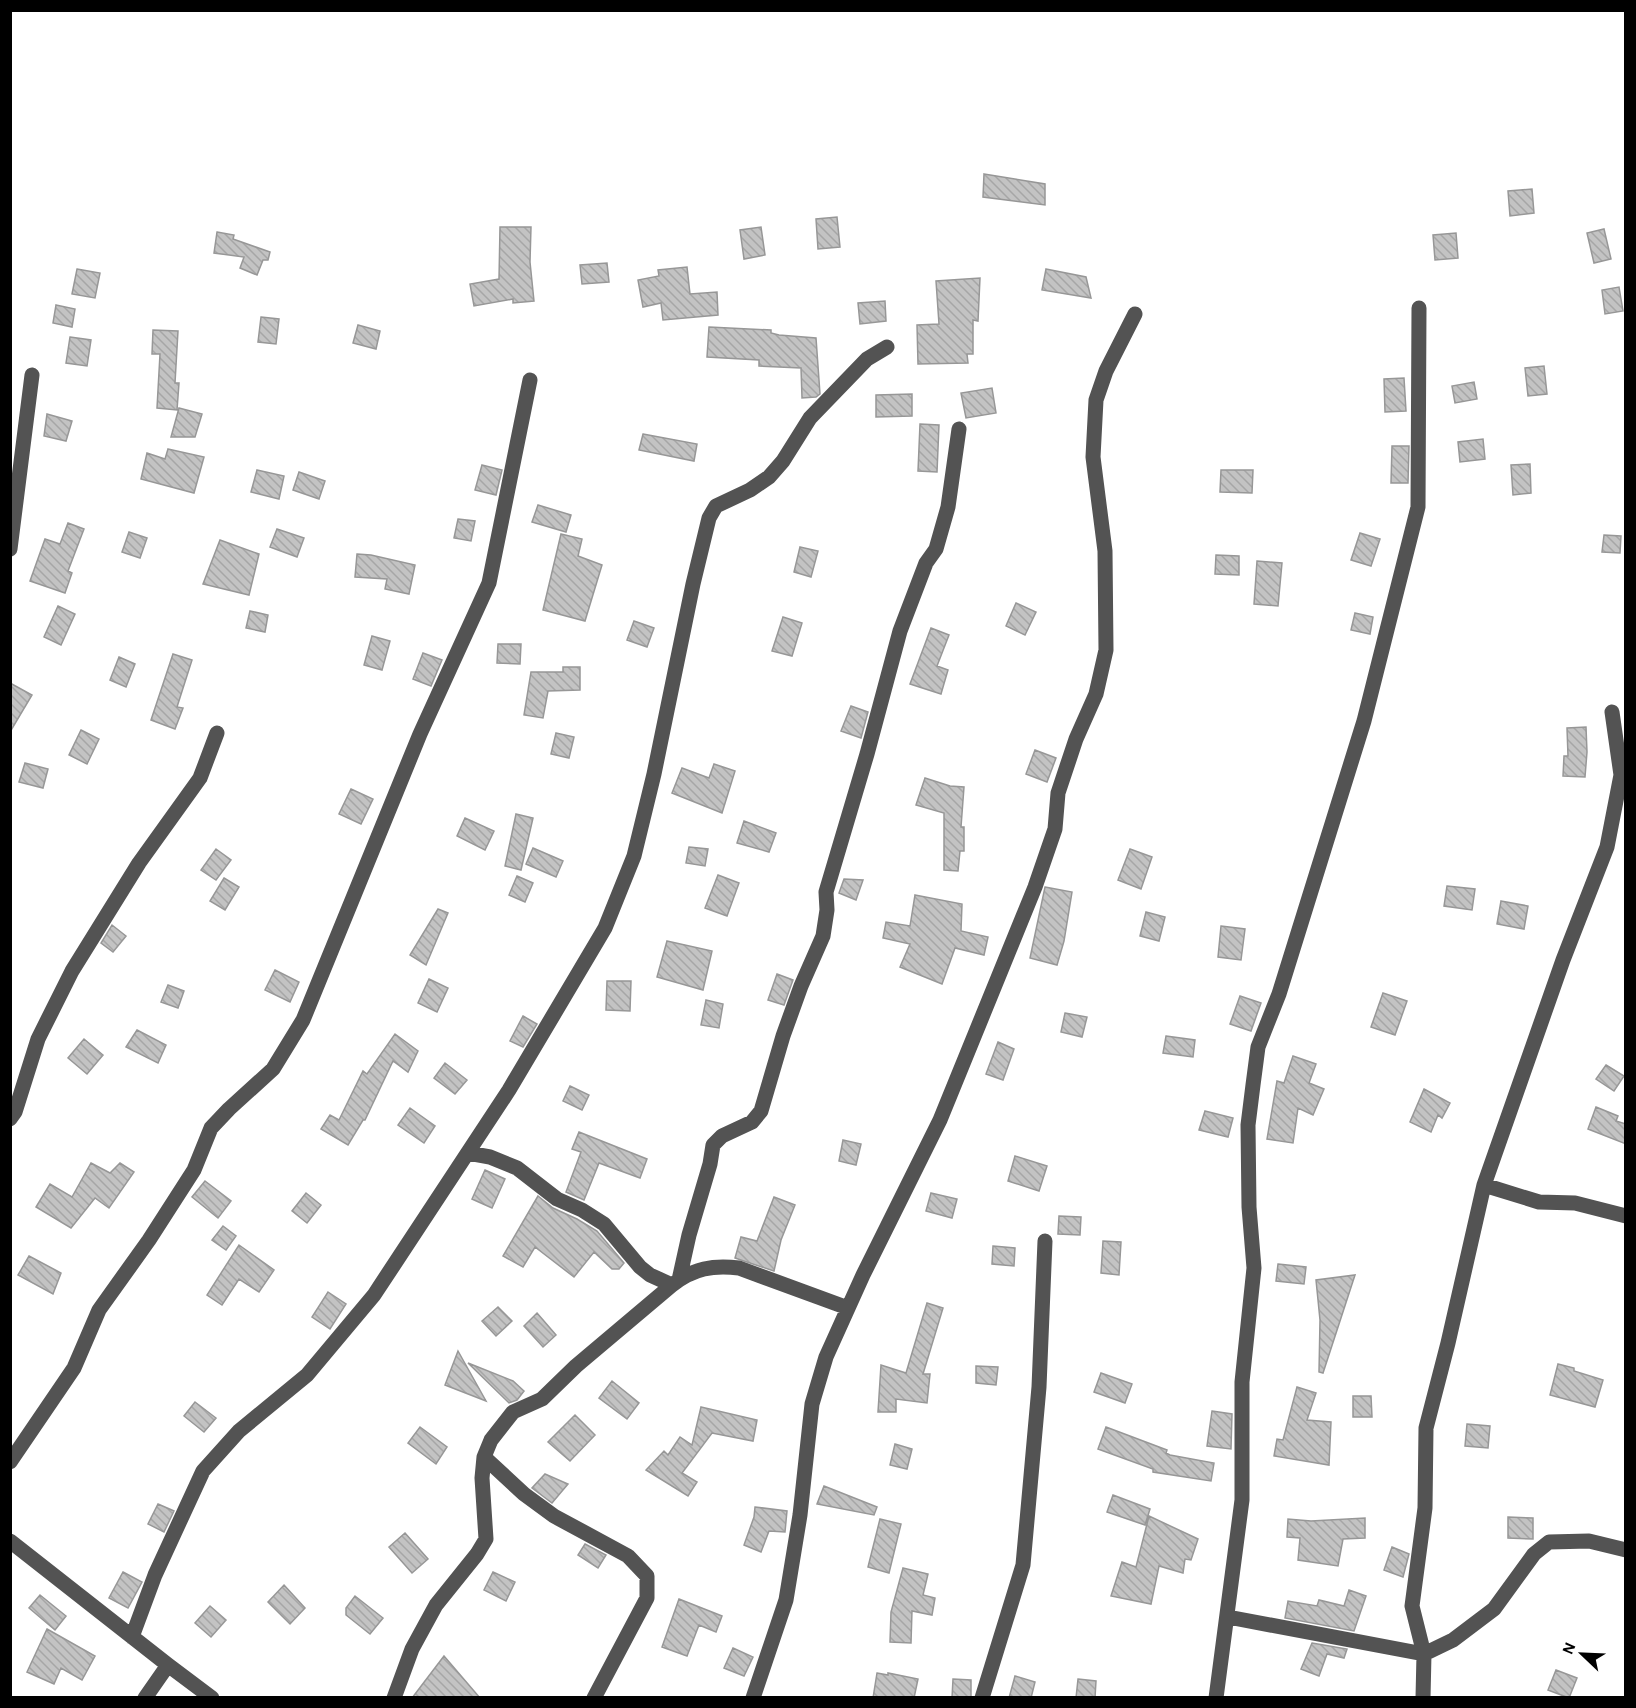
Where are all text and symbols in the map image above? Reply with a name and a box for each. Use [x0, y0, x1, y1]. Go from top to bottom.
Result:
north arrow [1552, 1624, 1612, 1684]
text: N [1560, 1640, 1579, 1657]

